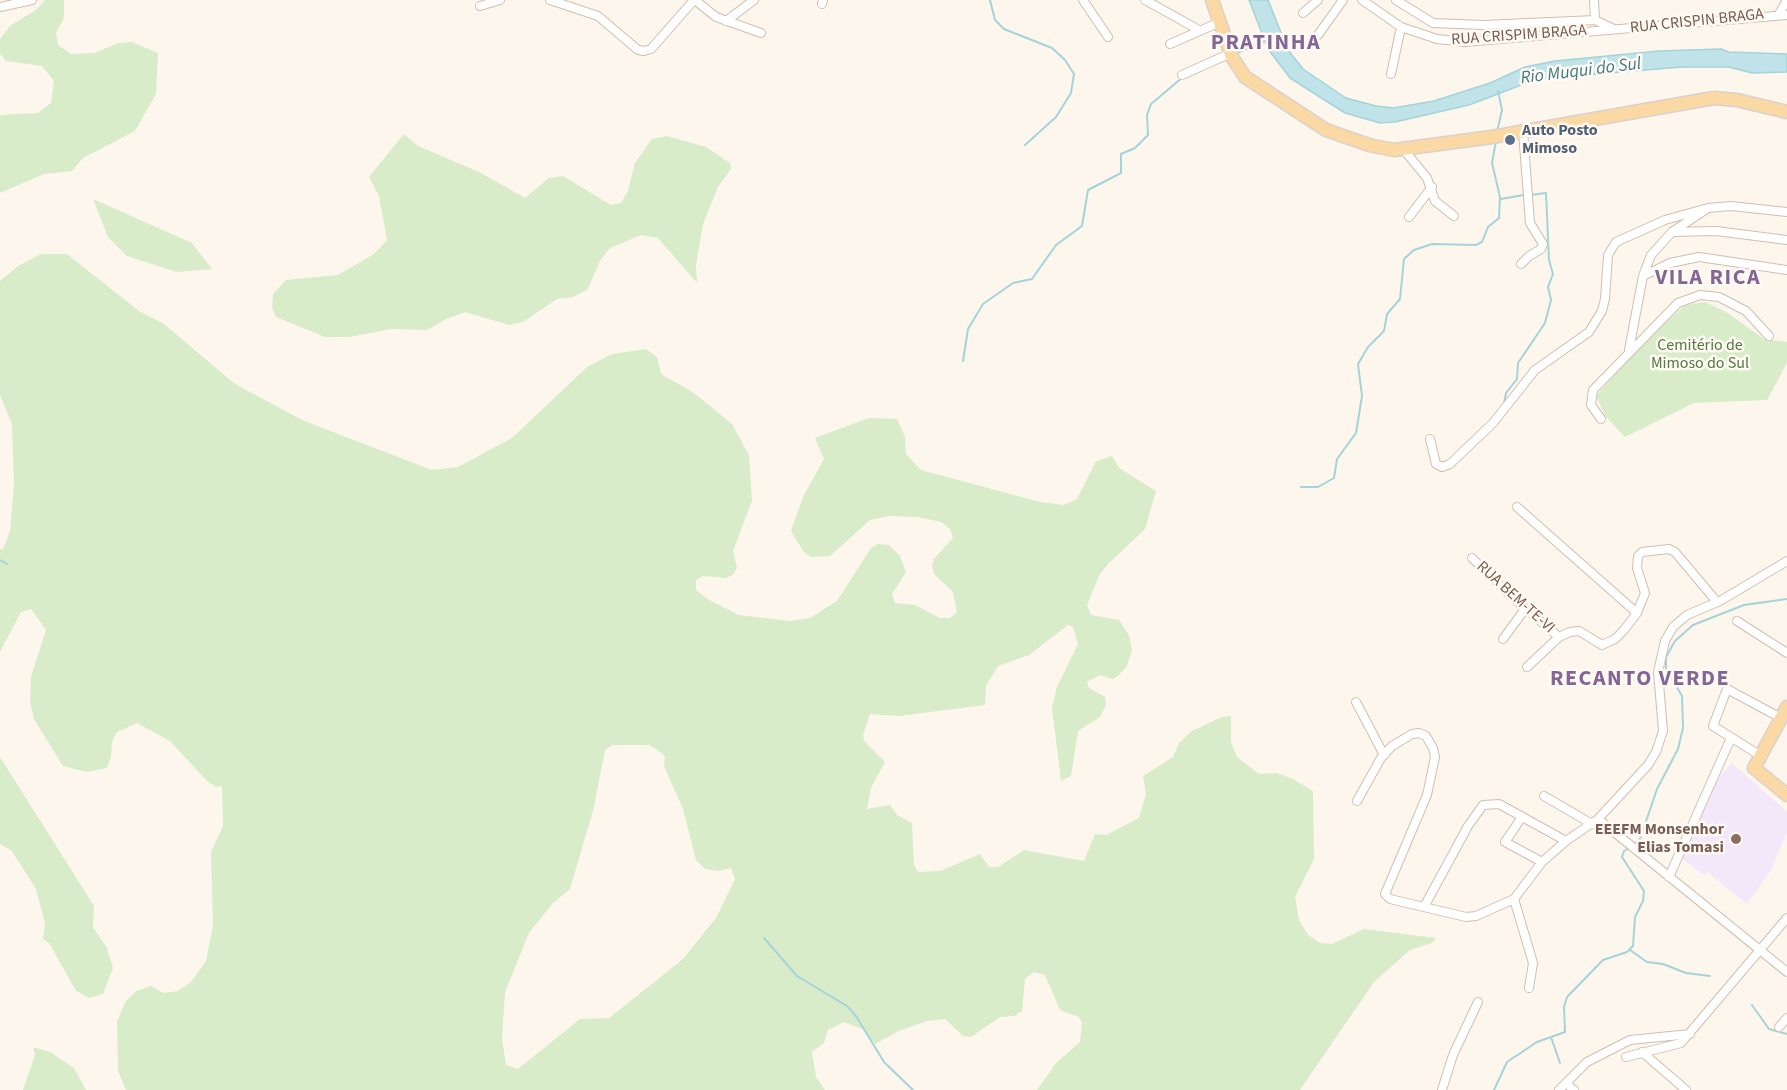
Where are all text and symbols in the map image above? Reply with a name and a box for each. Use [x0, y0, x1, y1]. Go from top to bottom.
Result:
street label: RUA CRISPIN BRAGA [1629, 5, 1765, 39]
street label: RUA CRISPIM BRAGA [1451, 22, 1587, 50]
district label: PRATINHA [1211, 31, 1321, 57]
water label: Rio Muqui do Sul [1519, 54, 1643, 90]
place label: Auto Posto Mimoso [1522, 121, 1598, 159]
marker: Auto Posto Mimoso [1503, 133, 1517, 147]
district label: VILA RICA [1655, 266, 1761, 292]
park label: Cemitério de Mimoso do Sul [1651, 336, 1749, 374]
street label: RUA BEM-TE-VI [1472, 558, 1558, 638]
district label: RECANTO VERDE [1550, 667, 1730, 693]
place label: EEEFM Monsenhor Elias Tomasi [1595, 820, 1724, 858]
marker: EEEFM Monsenhor Elias Tomasi [1729, 832, 1743, 846]

